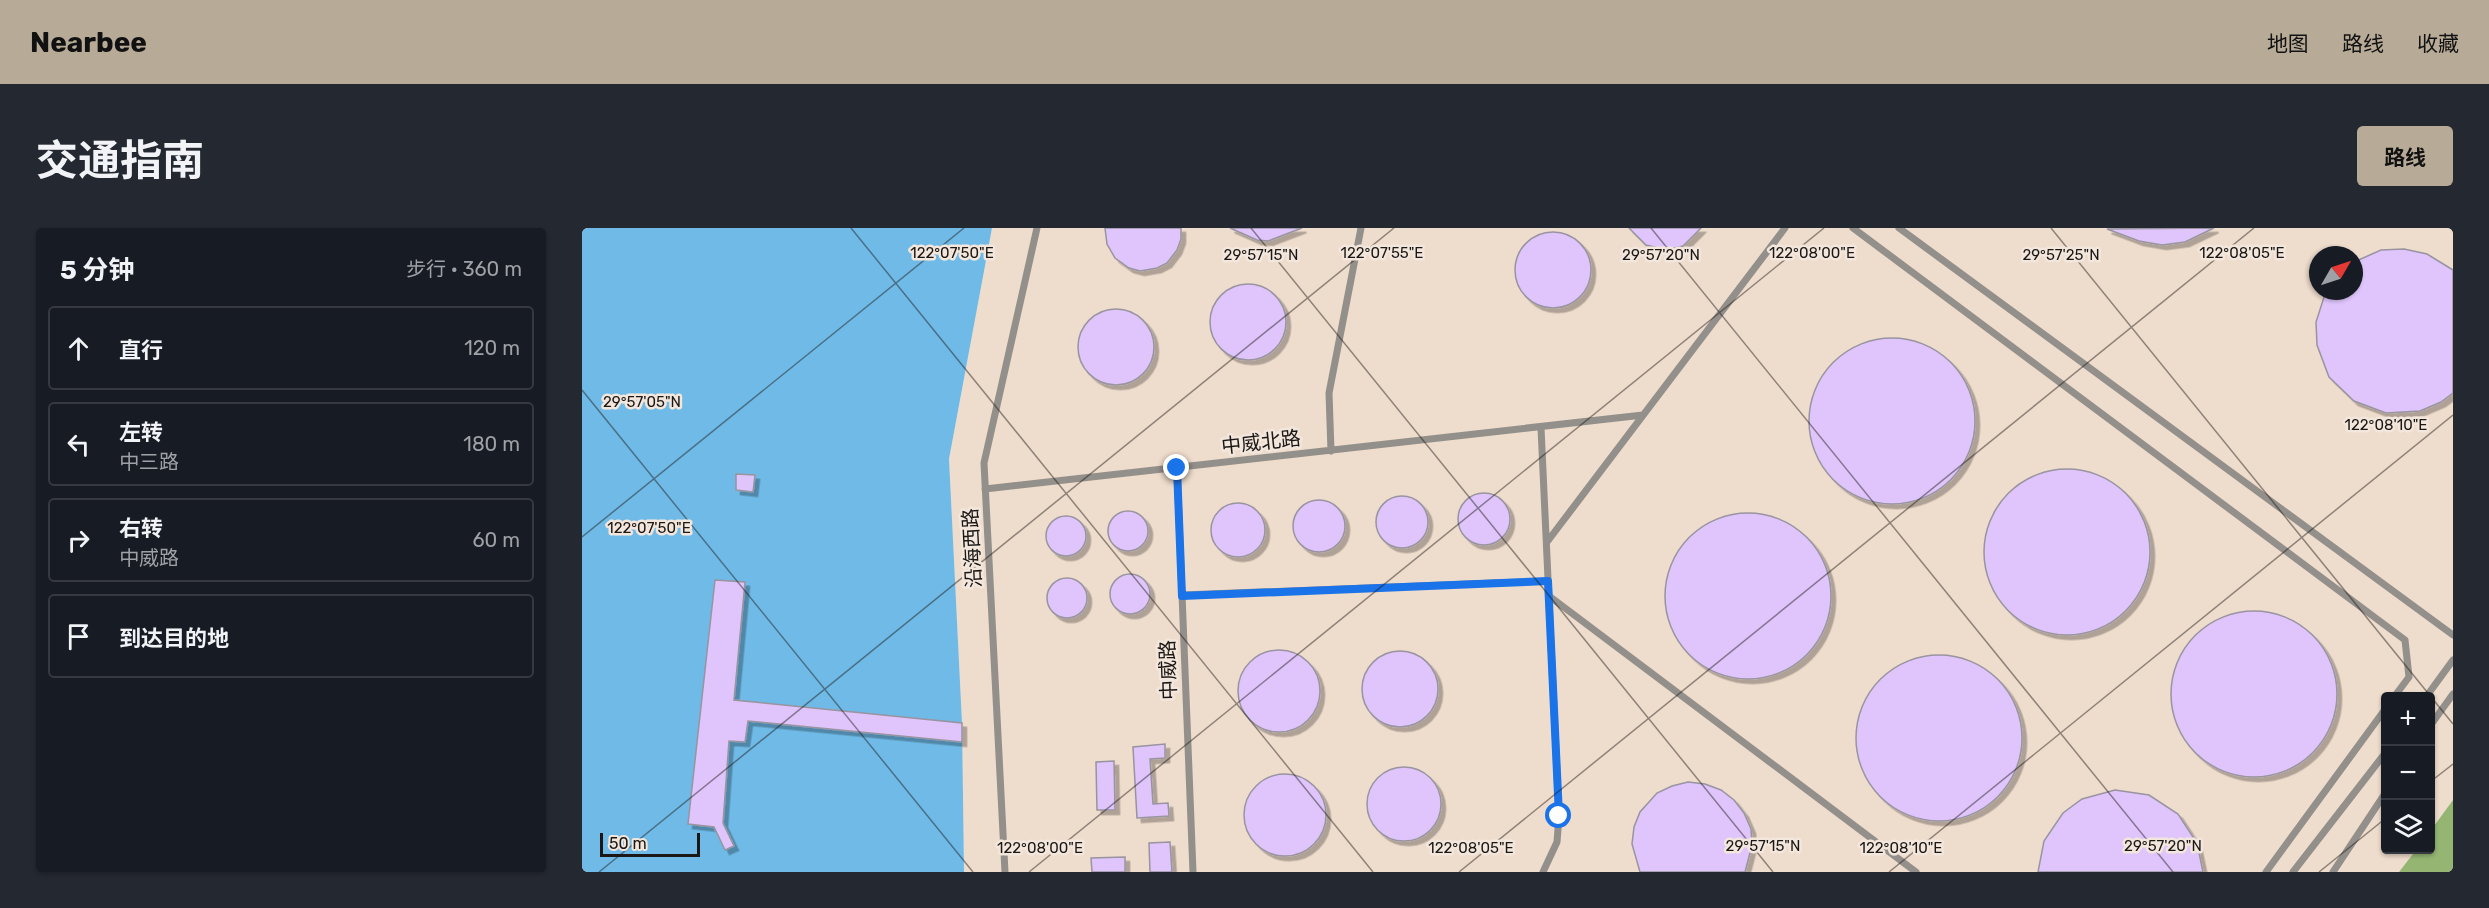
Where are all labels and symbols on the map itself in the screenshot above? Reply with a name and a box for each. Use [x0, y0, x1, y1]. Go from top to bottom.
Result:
text: 122°07'50"E [910, 244, 994, 262]
text: 122°07'55"E [1341, 244, 1423, 262]
text: 122°08'00"E [1769, 244, 1855, 262]
text: 122°08'05"E [2199, 244, 2285, 262]
text: 29°57'15"N [1224, 246, 1298, 264]
text: 29°57'20"N [1622, 246, 1700, 264]
text: 29°57'25"N [2022, 246, 2100, 264]
north arrow [2309, 246, 2363, 300]
text: 29°57'05"N [603, 393, 681, 411]
text: 122°08'10"E [2345, 416, 2427, 434]
street label: 中威北路 [1220, 426, 1302, 458]
route end [1163, 454, 1189, 480]
street label: 沿海西路 [958, 507, 986, 589]
text: 122°07'50"E [607, 519, 691, 537]
street label: 中威路 [1155, 640, 1181, 700]
route start [1545, 802, 1571, 828]
scale bar [600, 830, 700, 858]
text: 29°57'15"N [1726, 837, 1800, 855]
text: 29°57'20"N [2124, 837, 2202, 855]
text: 122°08'00"E [997, 839, 1083, 857]
text: 122°08'05"E [1428, 839, 1514, 857]
text: 122°08'10"E [1860, 839, 1942, 857]

